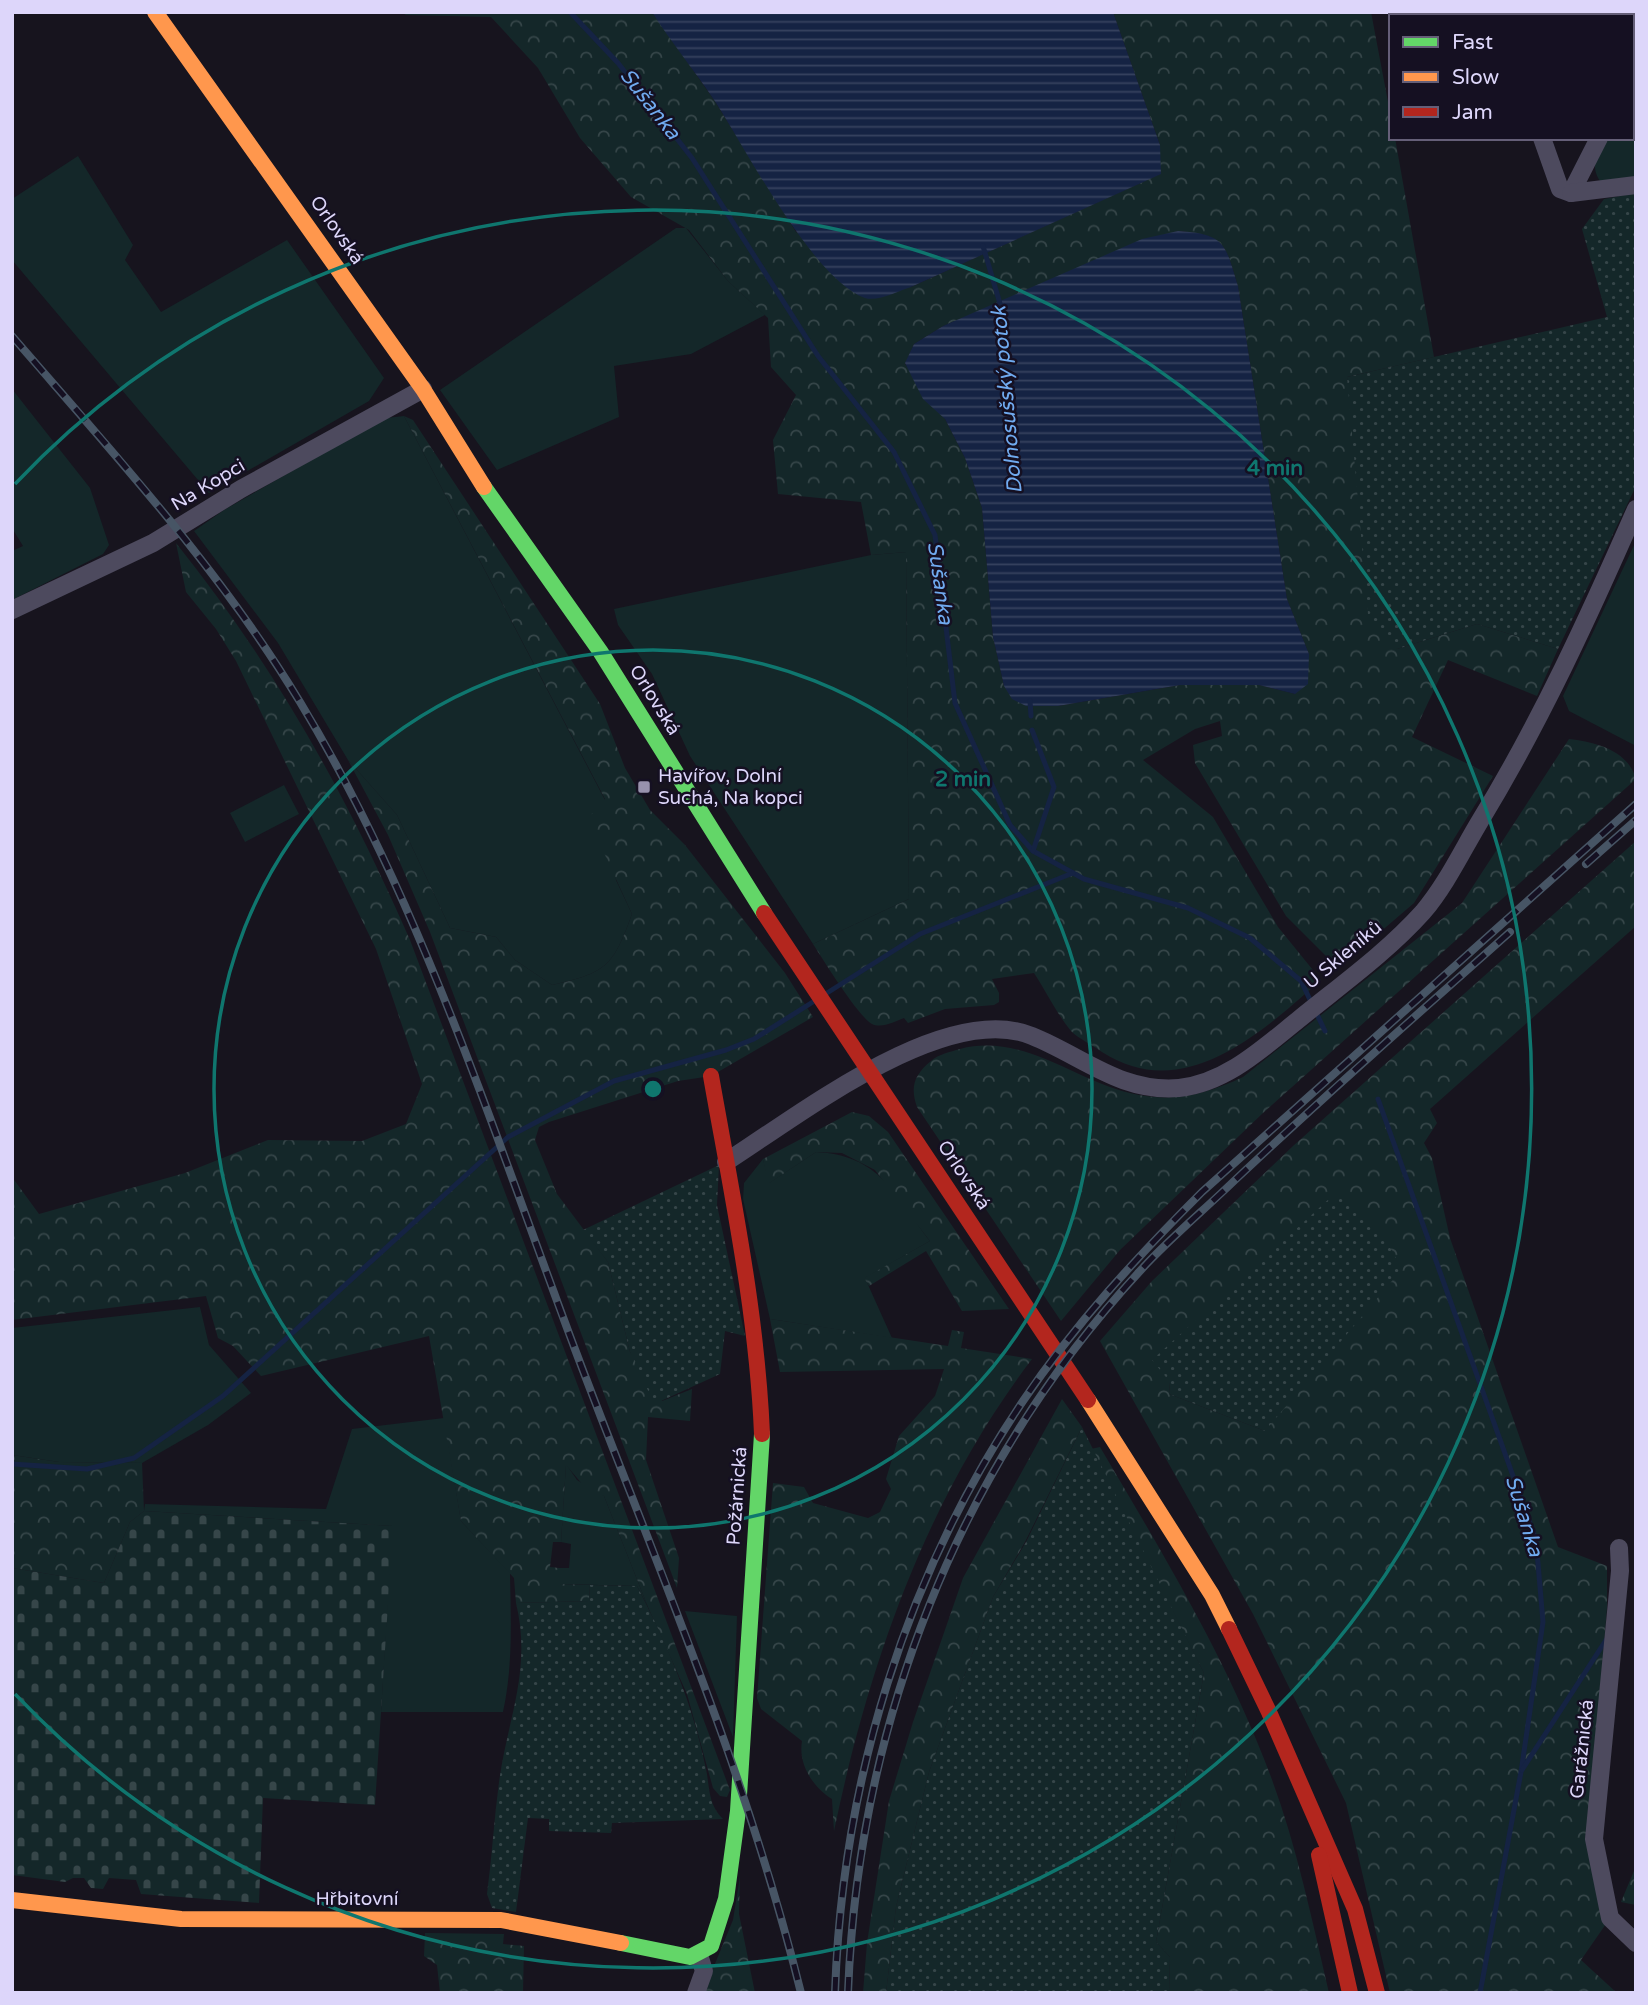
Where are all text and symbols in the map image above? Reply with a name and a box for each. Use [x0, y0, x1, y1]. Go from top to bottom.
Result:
legend [1389, 14, 1634, 140]
text: Fast [1452, 30, 1493, 55]
water label: Sušanka [615, 64, 686, 145]
text: Slow [1452, 65, 1500, 90]
text: Jam [1452, 100, 1493, 125]
street label: Orlovská [305, 191, 369, 269]
water label: Dolnosušský potok [986, 304, 1028, 495]
street label: Na Kopci [167, 454, 249, 516]
text: 4 min [1247, 456, 1303, 481]
water label: Sušanka [922, 540, 958, 627]
street label: Orlovská [625, 661, 685, 739]
place label: Havířov, Dolní Suchá, Na kopci [658, 765, 803, 809]
text: 2 min [935, 767, 991, 792]
marker: Havířov, Dolní Suchá, Na kopci [636, 779, 652, 795]
street label: U Skleníků [1300, 916, 1386, 994]
centre of rings [641, 1077, 665, 1101]
street label: Orlovská [933, 1136, 995, 1214]
street label: Požárnická [723, 1446, 751, 1546]
water label: Sušanka [1500, 1473, 1548, 1561]
street label: Garážnická [1566, 1698, 1598, 1800]
street label: Hřbitovní [315, 1888, 399, 1910]

